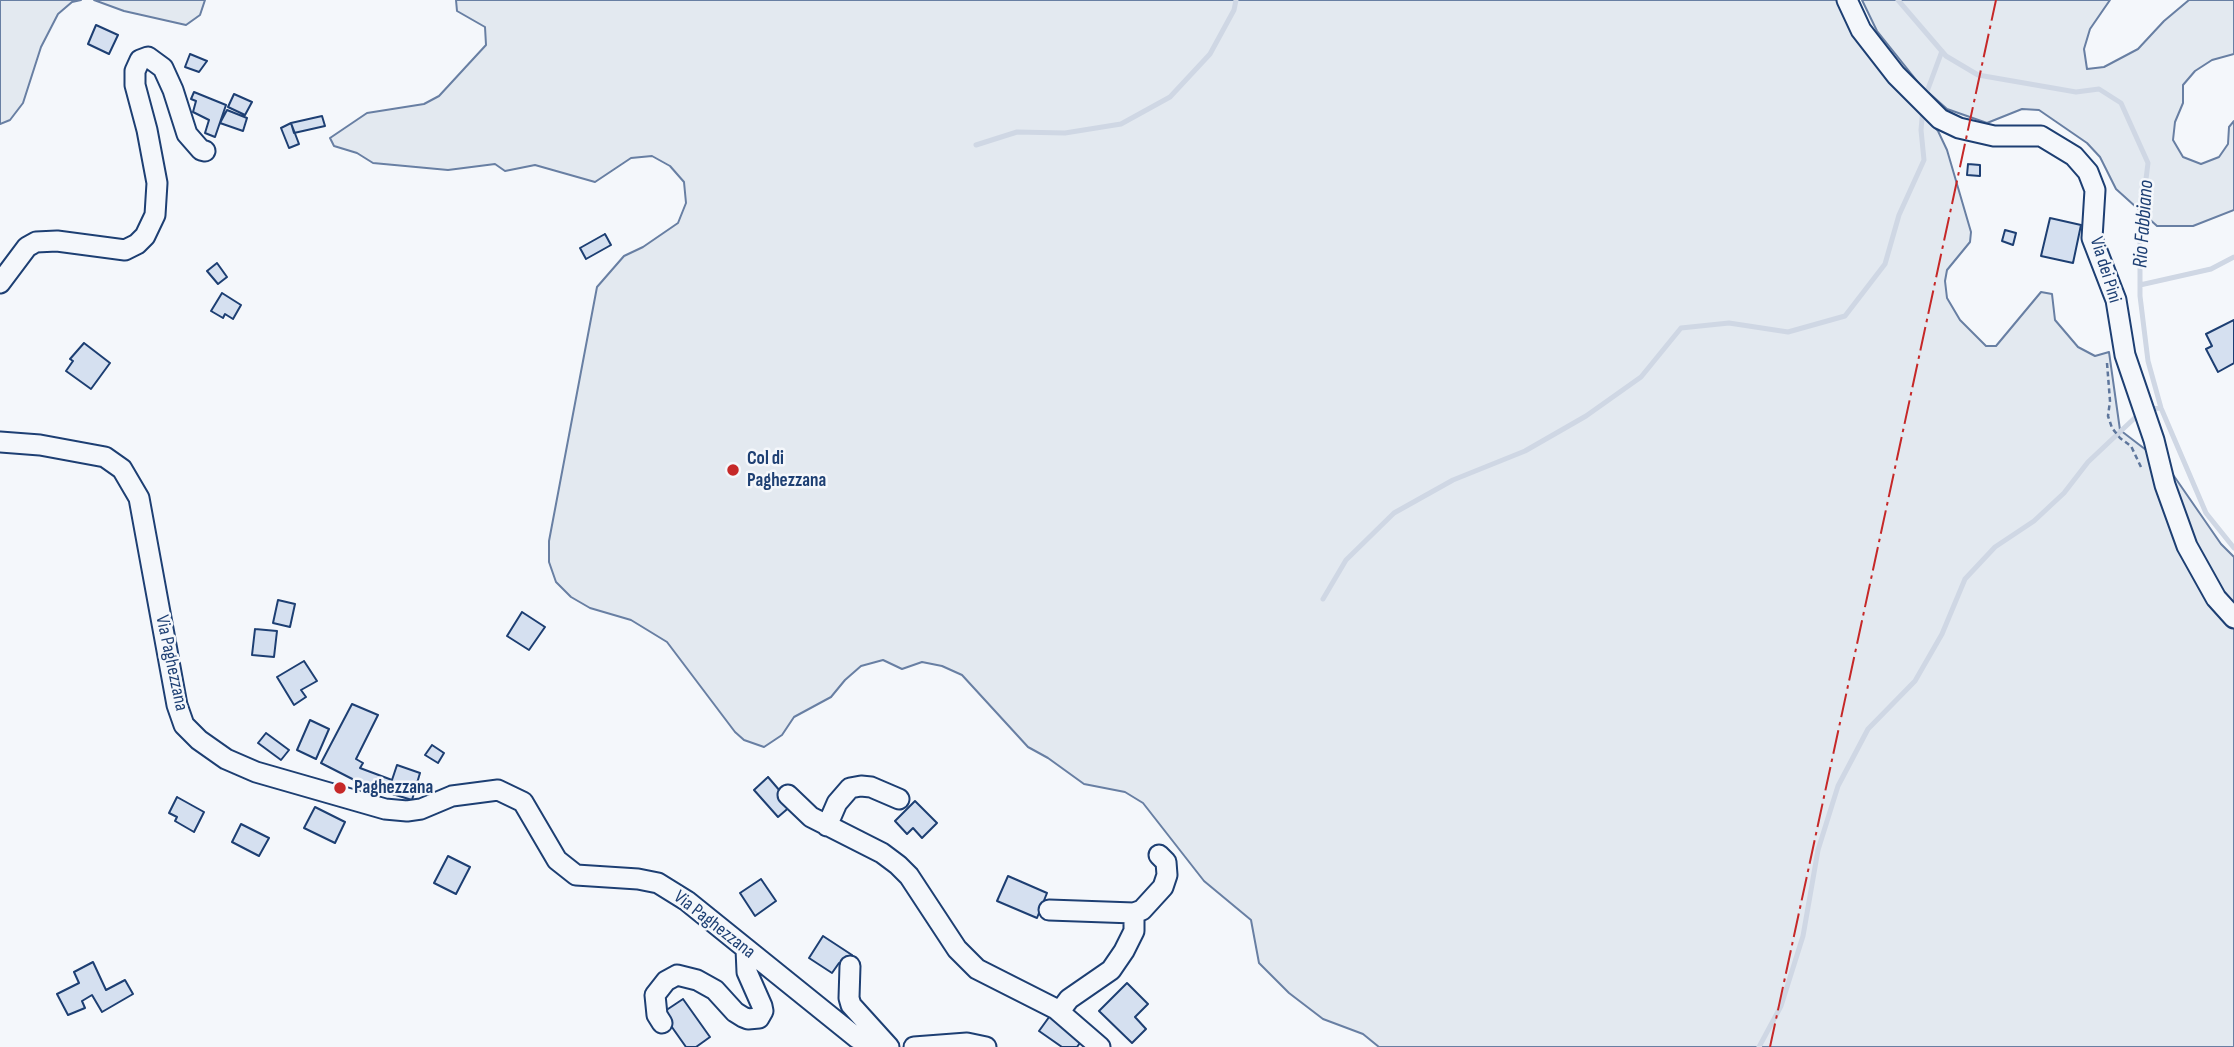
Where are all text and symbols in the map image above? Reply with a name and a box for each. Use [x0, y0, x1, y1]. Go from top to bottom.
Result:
water label: Rio Fabbiano [2128, 179, 2160, 269]
street label: Via dei Pini [2084, 234, 2126, 306]
place label: Col di Paghezzana [747, 448, 826, 492]
marker: Col di Paghezzana [725, 462, 741, 478]
street label: Via Paghezzana [150, 613, 192, 713]
place label: Paghezzana [354, 777, 433, 799]
marker: Paghezzana [332, 780, 348, 796]
street label: Via Paghezzana [669, 886, 759, 964]

